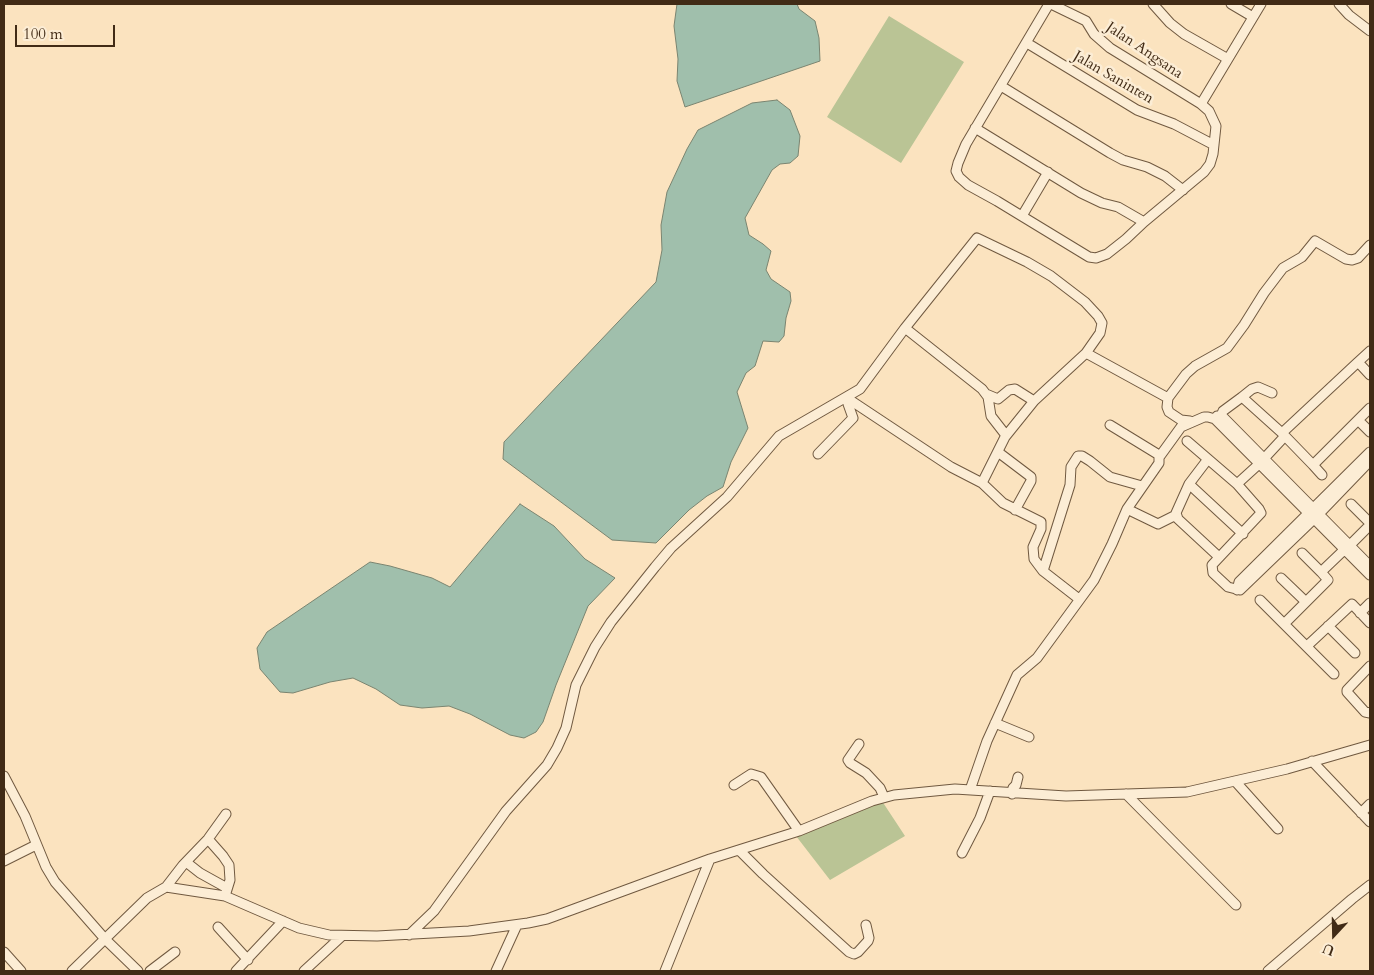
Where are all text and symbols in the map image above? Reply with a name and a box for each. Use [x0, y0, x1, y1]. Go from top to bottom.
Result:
scale bar [18, 15, 118, 47]
street label: Jalan Angsana [1102, 19, 1186, 83]
text: 100 m [23, 24, 63, 44]
street label: Jalan Saninten [1070, 48, 1156, 108]
north arrow [1309, 910, 1359, 960]
text: U [1320, 939, 1337, 960]

